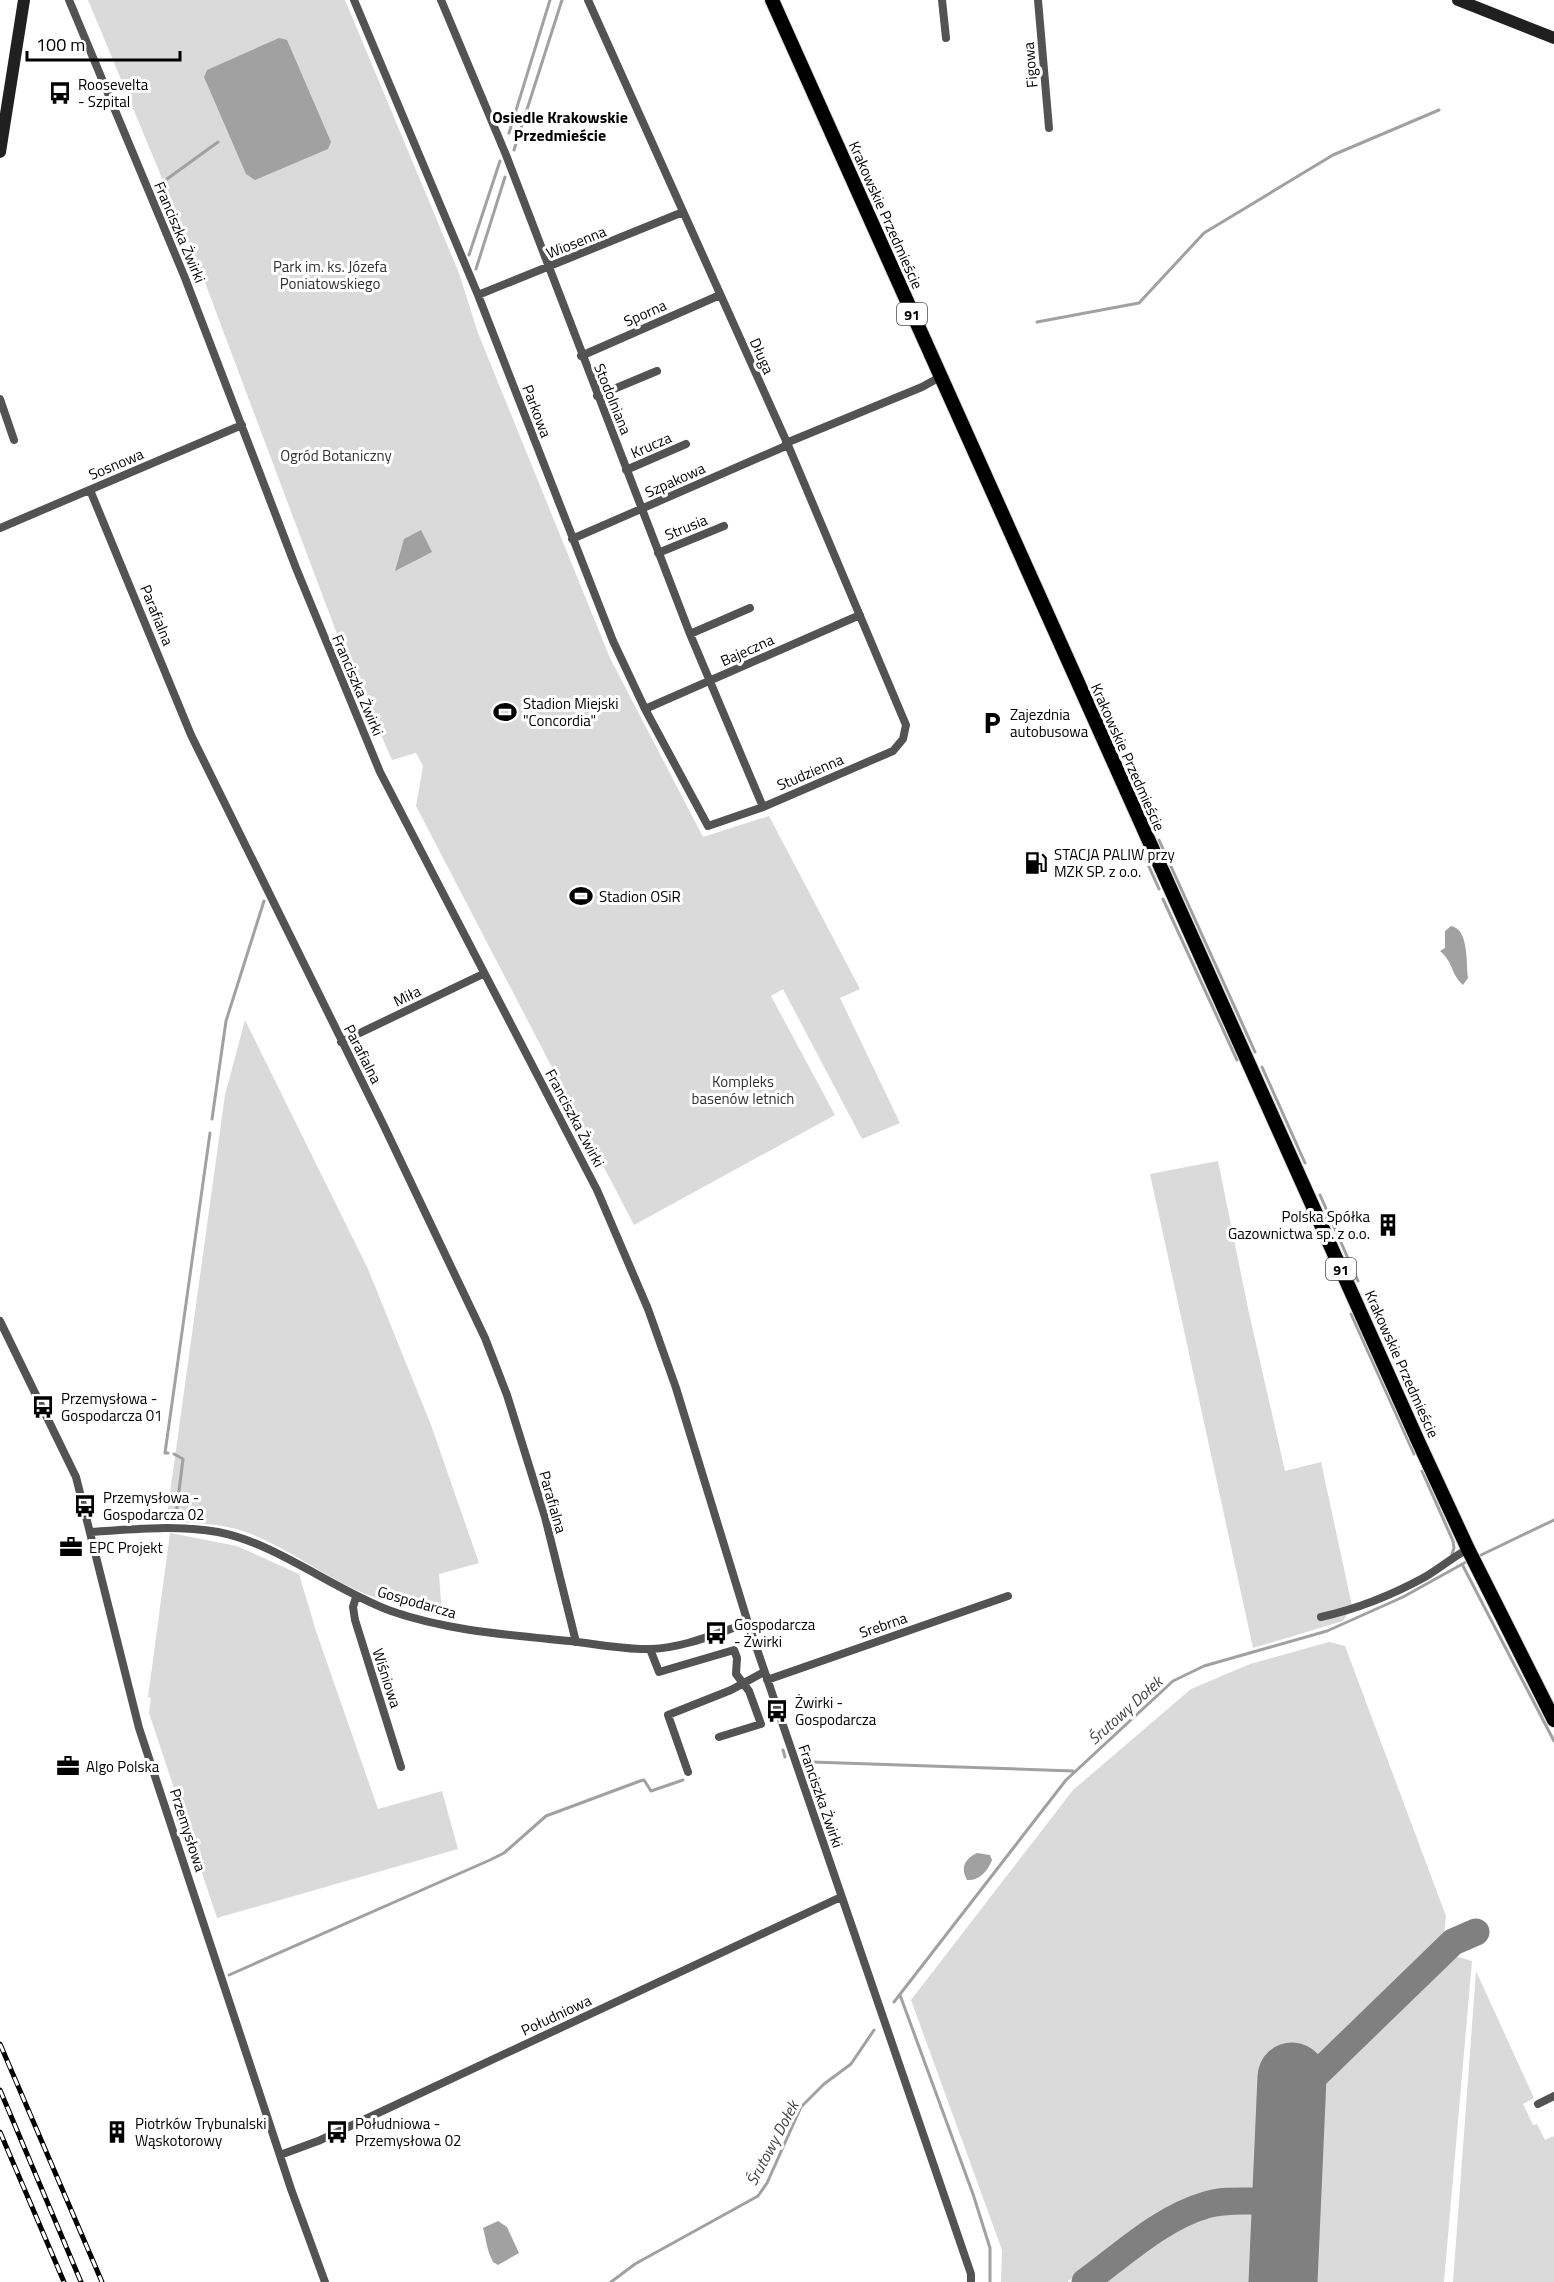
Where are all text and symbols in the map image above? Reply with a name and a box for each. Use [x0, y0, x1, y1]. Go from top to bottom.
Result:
scale bar [27, 24, 180, 62]
text: 100 m [36, 31, 85, 58]
street label: Figowa [1017, 41, 1043, 89]
place label: Roosevelta - Szpital [78, 73, 149, 113]
bus stop icon: Roosevelta - Szpital [47, 80, 73, 106]
district label: Osiedle Krakowskie Przedmieście [492, 105, 628, 147]
street label: Krakowskie Przedmieście [843, 137, 929, 293]
street label: Franciszka Żwirki [148, 178, 212, 286]
street label: Wiosenna [543, 219, 610, 264]
park label: Park im. ks. Józefa Poniatowskiego [273, 255, 388, 295]
street label: Sporna [620, 293, 671, 333]
road number: 91 [897, 303, 927, 325]
street label: Długa [744, 334, 780, 378]
street label: Stodolniana [588, 360, 638, 438]
street label: Parkowa [516, 381, 558, 441]
street label: Krucza [627, 426, 676, 464]
street label: Sosnowa [85, 442, 148, 486]
park label: Ogród Botaniczny [280, 444, 392, 467]
street label: Szpakowa [641, 456, 709, 504]
street label: Strusia [661, 508, 711, 546]
street label: Parafialna [134, 581, 180, 649]
street label: Bajeczna [716, 628, 778, 672]
street label: Franciszka Żwirki [326, 631, 390, 739]
street label: Krakowskie Przedmieście [1085, 679, 1171, 835]
place label: Stadion Miejski "Concordia" [523, 692, 618, 732]
sports icon: Stadion Miejski "Concordia" [492, 699, 518, 725]
place label: Zajezdnia autobusowa [1010, 703, 1089, 743]
parking icon: Zajezdnia autobusowa [979, 710, 1005, 736]
street label: Studzienna [773, 747, 847, 796]
place label: STACJA PALIW przy MZK SP. z o.o. [1054, 843, 1175, 883]
fuel station icon: STACJA PALIW przy MZK SP. z o.o. [1023, 850, 1049, 876]
sports icon: Stadion OSiR [568, 883, 594, 909]
place label: Stadion OSiR [599, 885, 681, 908]
street label: Miła [389, 979, 425, 1012]
street label: Parafialna [338, 1020, 388, 1088]
street label: Franciszka Żwirki [539, 1065, 611, 1171]
park label: Kompleks basenów letnich [692, 1070, 794, 1110]
place label: Polska Spółka Gazownictwa sp. z o.o. [1228, 1205, 1370, 1245]
building icon: Polska Spółka Gazownictwa sp. z o.o. [1375, 1212, 1401, 1238]
road number: 91 [1326, 1258, 1356, 1280]
street label: Krakowskie Przedmieście [1359, 1286, 1445, 1442]
place label: Przemysłowa - Gospodarcza 01 [61, 1387, 162, 1427]
bus stop icon: Przemysłowa - Gospodarcza 01 [30, 1394, 56, 1420]
street label: Parafialna [533, 1468, 573, 1536]
place label: Przemysłowa - Gospodarcza 02 [103, 1486, 204, 1526]
bus stop icon: Przemysłowa - Gospodarcza 02 [72, 1493, 98, 1519]
office icon: EPC Projekt [58, 1534, 84, 1560]
place label: EPC Projekt [89, 1536, 164, 1559]
street label: Gospodarcza [375, 1580, 460, 1624]
street label: Srebrna [856, 1606, 911, 1644]
place label: Gospodarcza - Żwirki [734, 1613, 816, 1653]
bus stop icon: Gospodarcza - Żwirki [703, 1620, 729, 1646]
street label: Wiśniowa [367, 1645, 408, 1711]
water label: Śrutowy Dołek [1082, 1669, 1169, 1750]
place label: Żwirki - Gospodarcza [795, 1691, 877, 1731]
bus stop icon: Żwirki - Gospodarcza [764, 1698, 790, 1724]
street label: Franciszka Żwirki [793, 1741, 849, 1851]
office icon: Algo Polska [55, 1753, 81, 1779]
place label: Algo Polska [86, 1755, 160, 1778]
street label: Przemysłowa [164, 1785, 212, 1875]
street label: Południowa [517, 1988, 595, 2041]
water label: Śrutowy Dołek [740, 2095, 805, 2190]
place label: Piotrków Trybunalski Wąskotorowy [135, 2112, 266, 2152]
place label: Południowa - Przemysłowa 02 [355, 2112, 461, 2152]
building icon: Piotrków Trybunalski Wąskotorowy [104, 2119, 130, 2145]
bus stop icon: Południowa - Przemysłowa 02 [324, 2119, 350, 2145]

